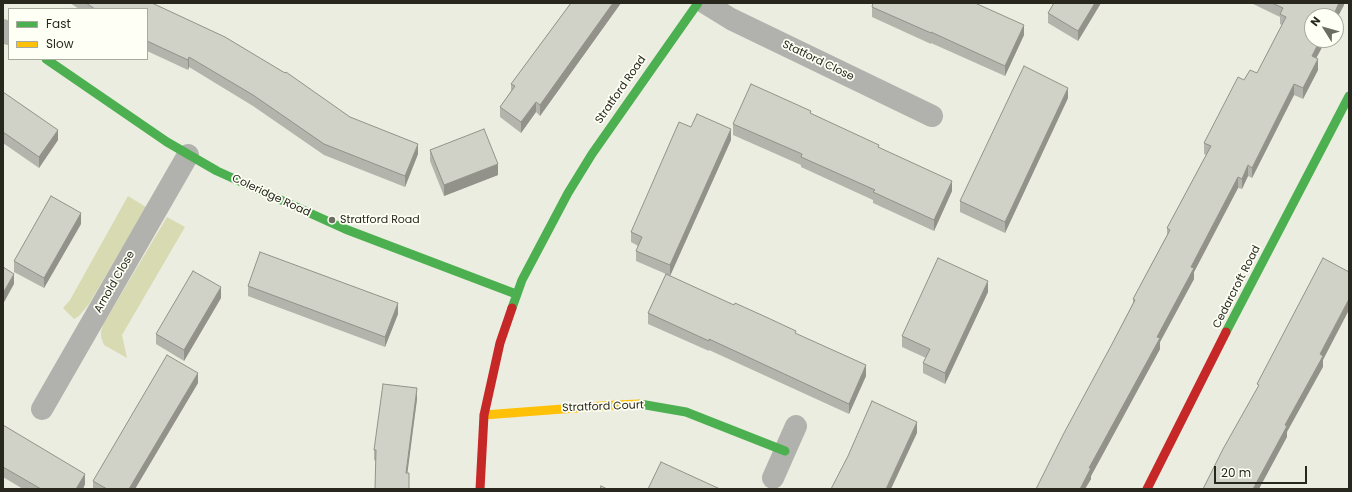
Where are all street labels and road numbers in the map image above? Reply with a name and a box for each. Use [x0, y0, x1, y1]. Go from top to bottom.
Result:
street label: Statford Close [780, 38, 856, 84]
street label: Stratford Road [593, 54, 649, 126]
street label: Coleridge Road [230, 172, 312, 220]
street label: Cedarcroft Road [1210, 243, 1264, 331]
street label: Arnold Close [92, 249, 138, 315]
street label: Stratford Court [562, 399, 644, 415]

